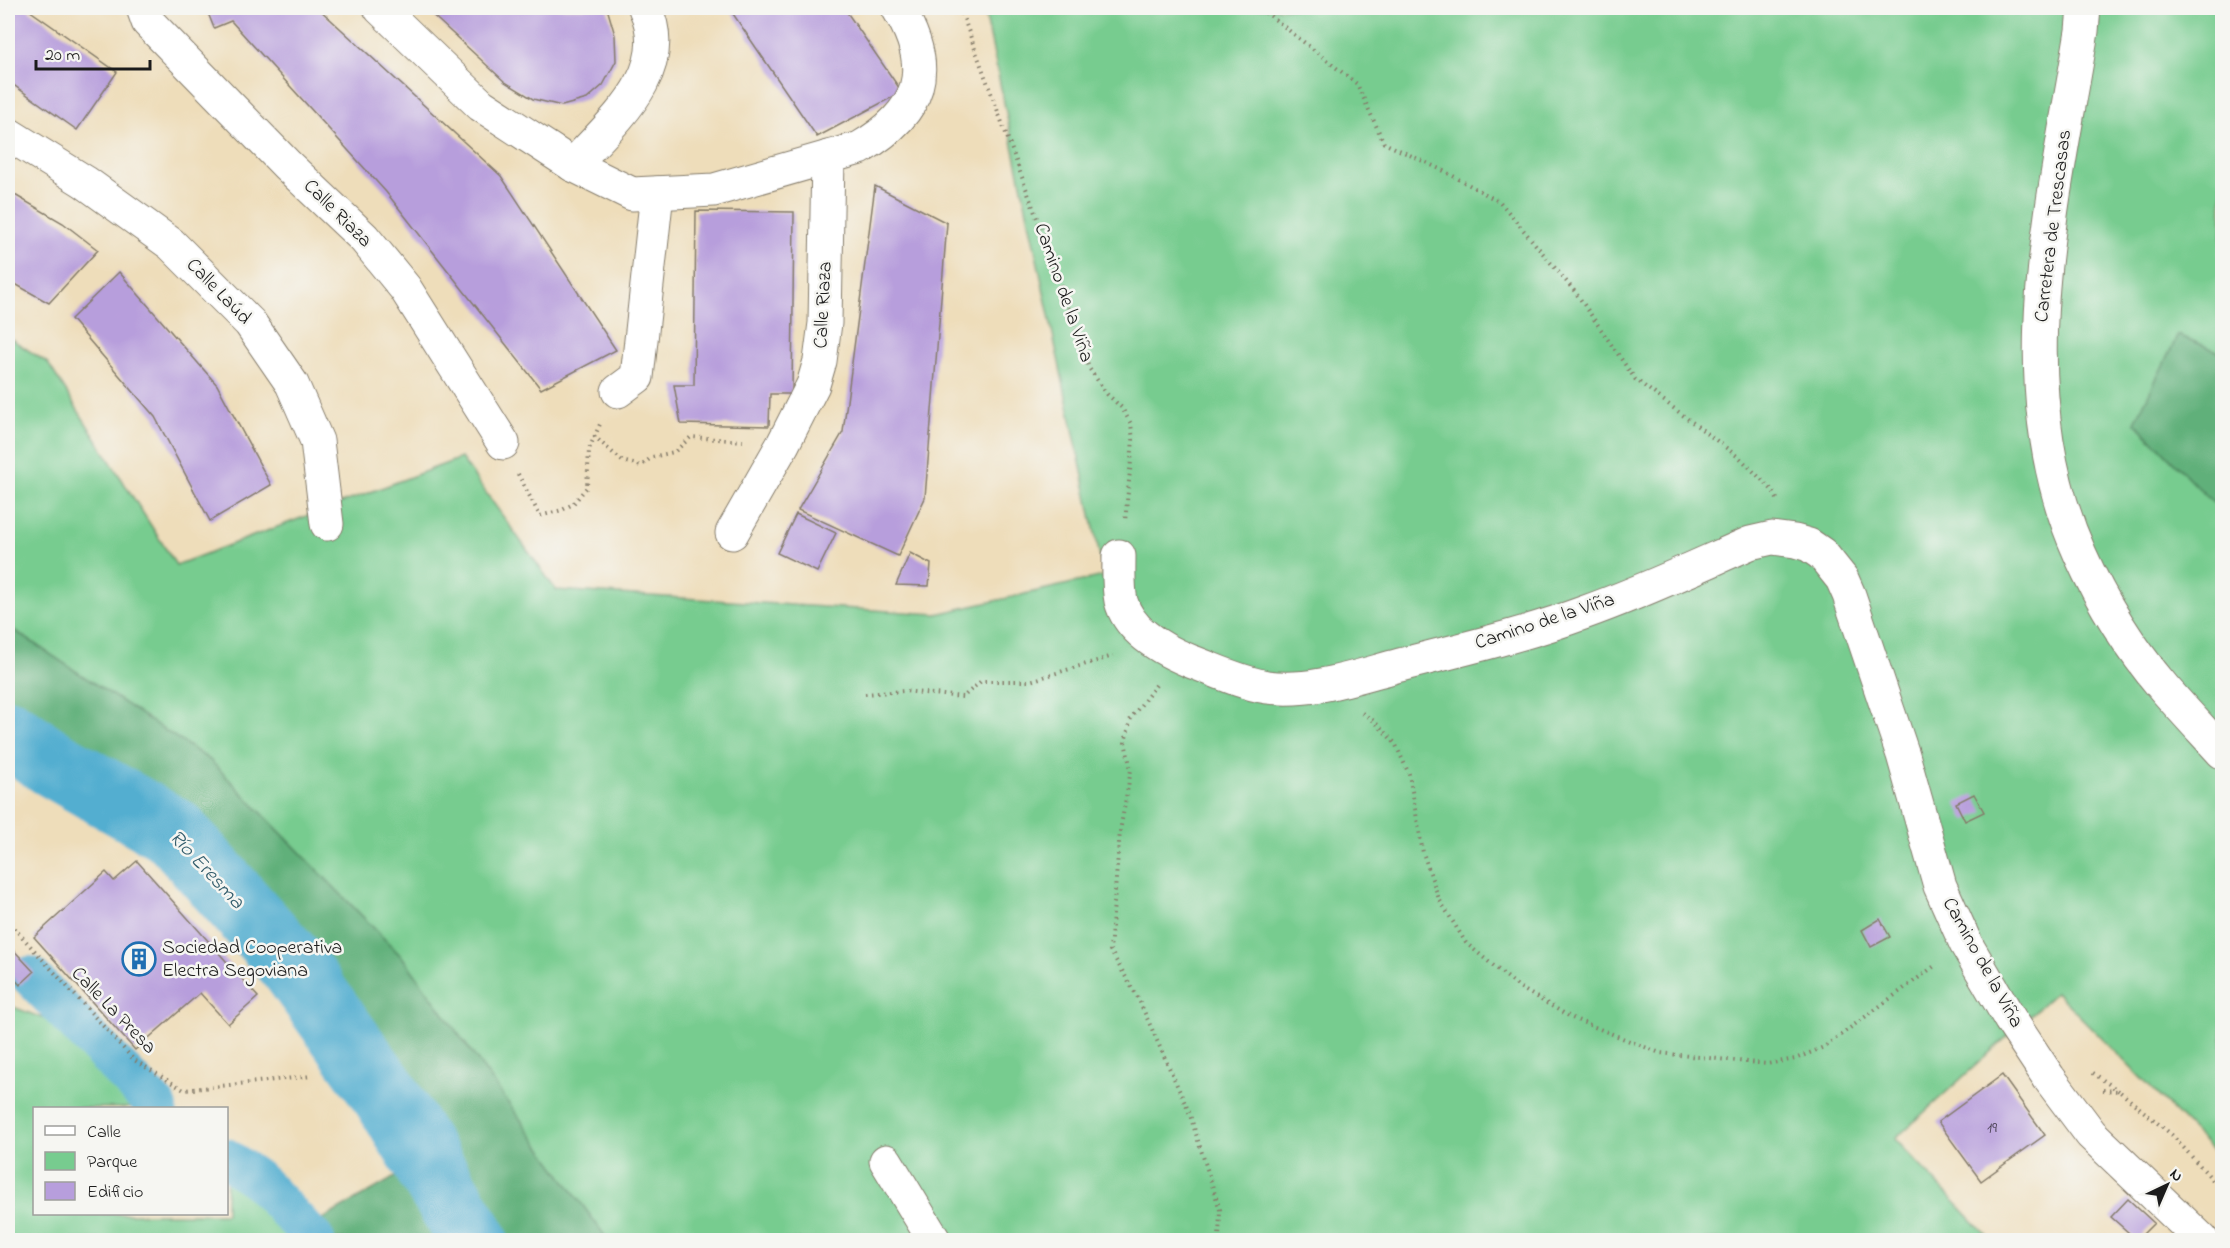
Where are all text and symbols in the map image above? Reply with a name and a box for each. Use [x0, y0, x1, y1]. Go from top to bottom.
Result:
scale bar [36, 33, 150, 71]
text: 20 m [45, 43, 80, 69]
street label: Carretera de Trescasas [2028, 128, 2080, 324]
street label: Calle Riaza [296, 173, 378, 255]
street label: Camino de la Viña [1026, 220, 1100, 366]
street label: Calle Laúd [179, 252, 257, 332]
street label: Calle Riaza [807, 261, 841, 349]
street label: Camino de la Viña [1471, 586, 1619, 658]
water label: Río Eresma [161, 824, 251, 917]
street label: Camino de la Viña [1934, 892, 2030, 1034]
place label: Sociedad Cooperativa Electra Segoviana [162, 934, 342, 987]
building icon: Sociedad Cooperativa Electra Segoviana [121, 941, 157, 977]
street label: Calle La Presa [64, 961, 162, 1061]
legend [33, 1107, 228, 1215]
house number: 19 [1987, 1116, 1997, 1140]
text: Calle [87, 1120, 122, 1146]
text: Parque [87, 1150, 138, 1176]
north arrow [2137, 1155, 2197, 1215]
text: N [2164, 1163, 2188, 1188]
text: Edificio [87, 1180, 143, 1206]

